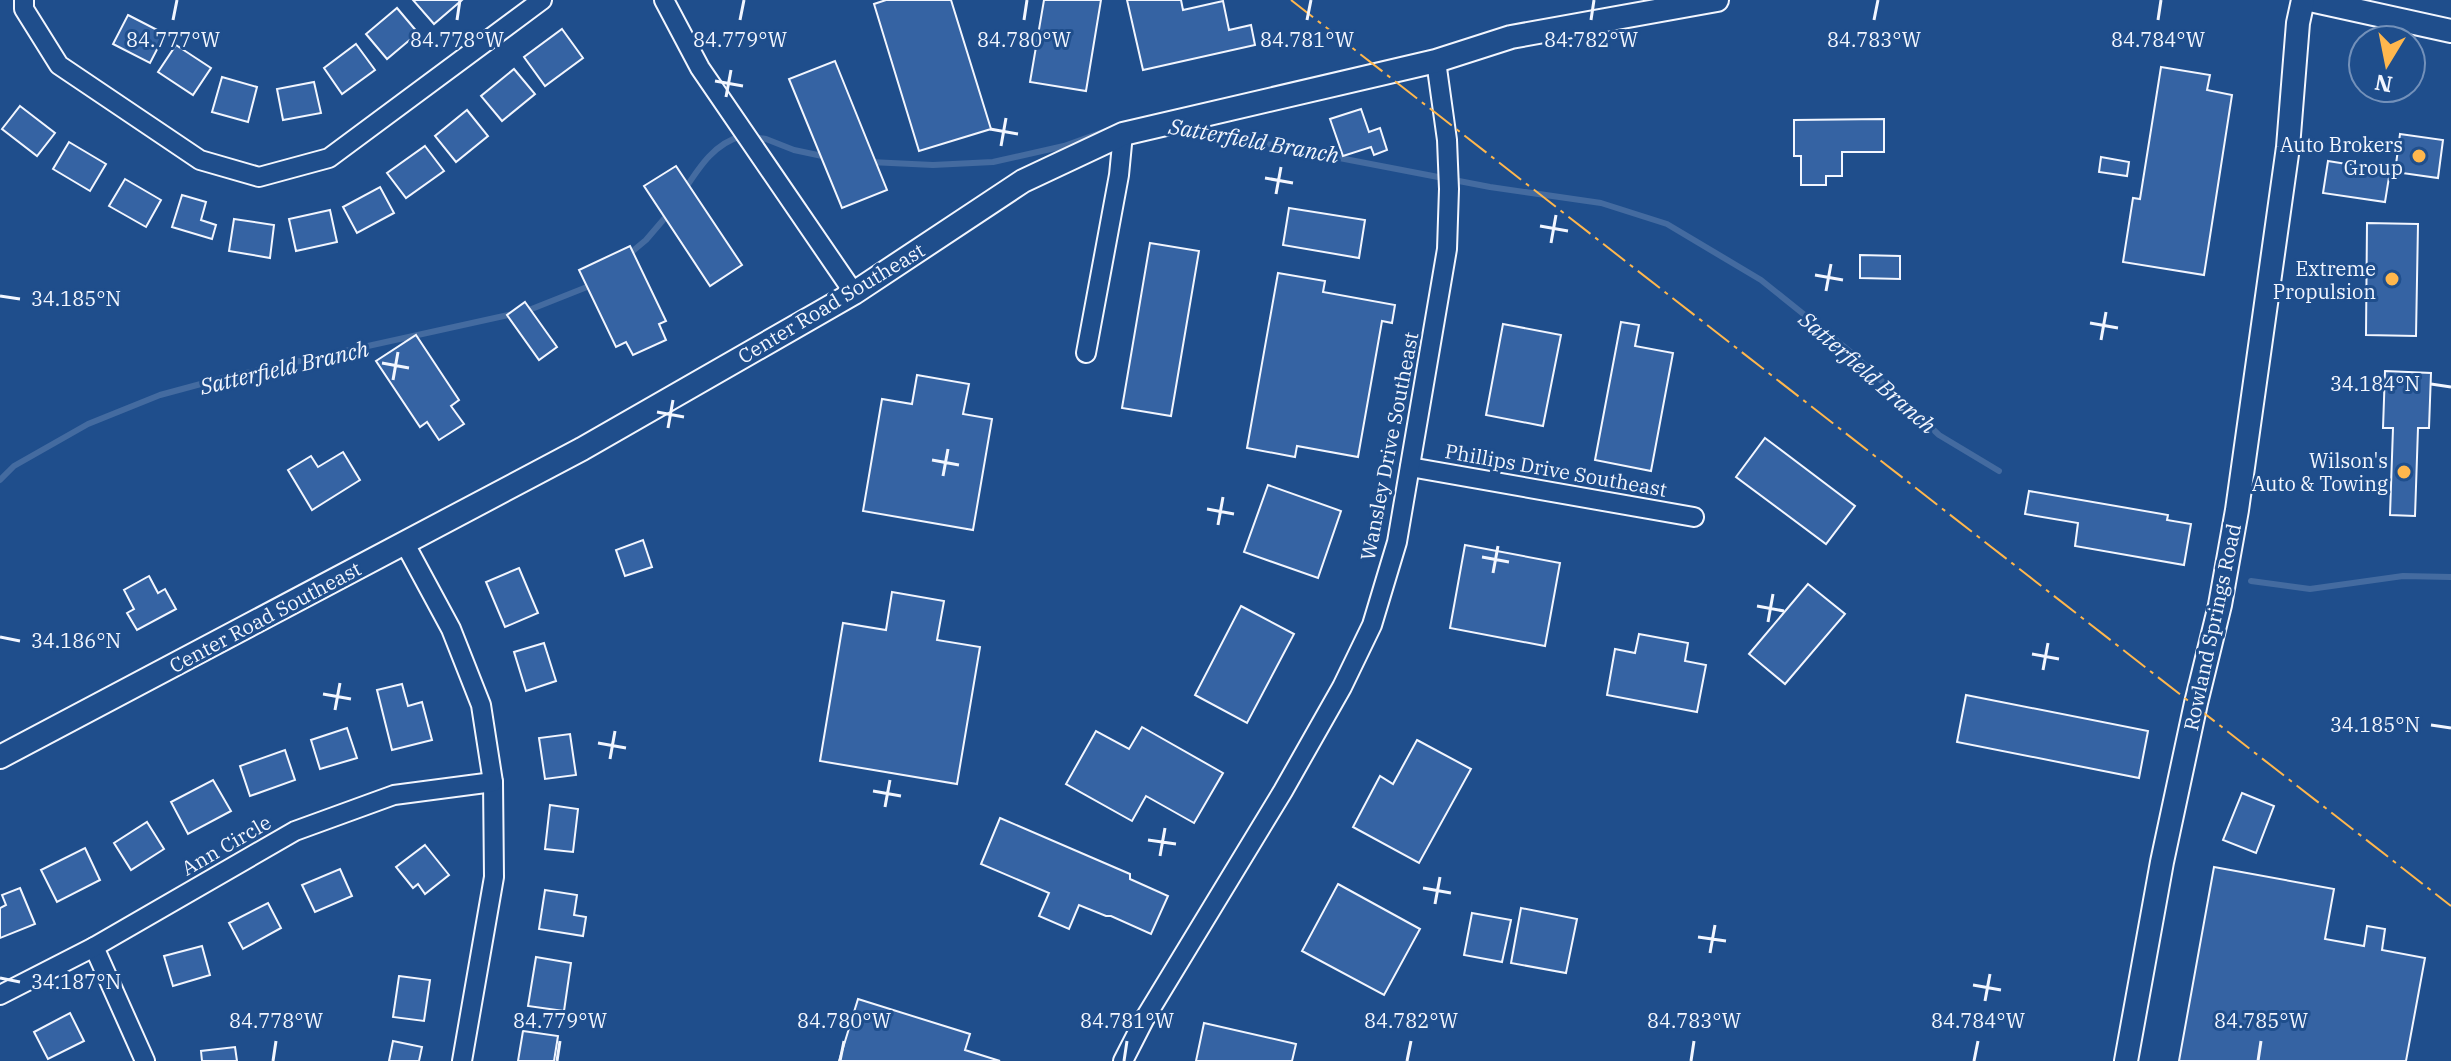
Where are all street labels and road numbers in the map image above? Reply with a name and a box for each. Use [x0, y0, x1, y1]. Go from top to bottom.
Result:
street label: Center Road Southeast [733, 236, 929, 370]
street label: Wansley Drive Southeast [1354, 329, 1424, 563]
street label: Phillips Drive Southeast [1443, 437, 1669, 503]
street label: Rowland Springs Road [2177, 521, 2247, 733]
street label: Center Road Southeast [164, 555, 366, 679]
street label: Ann Circle [176, 809, 276, 881]

